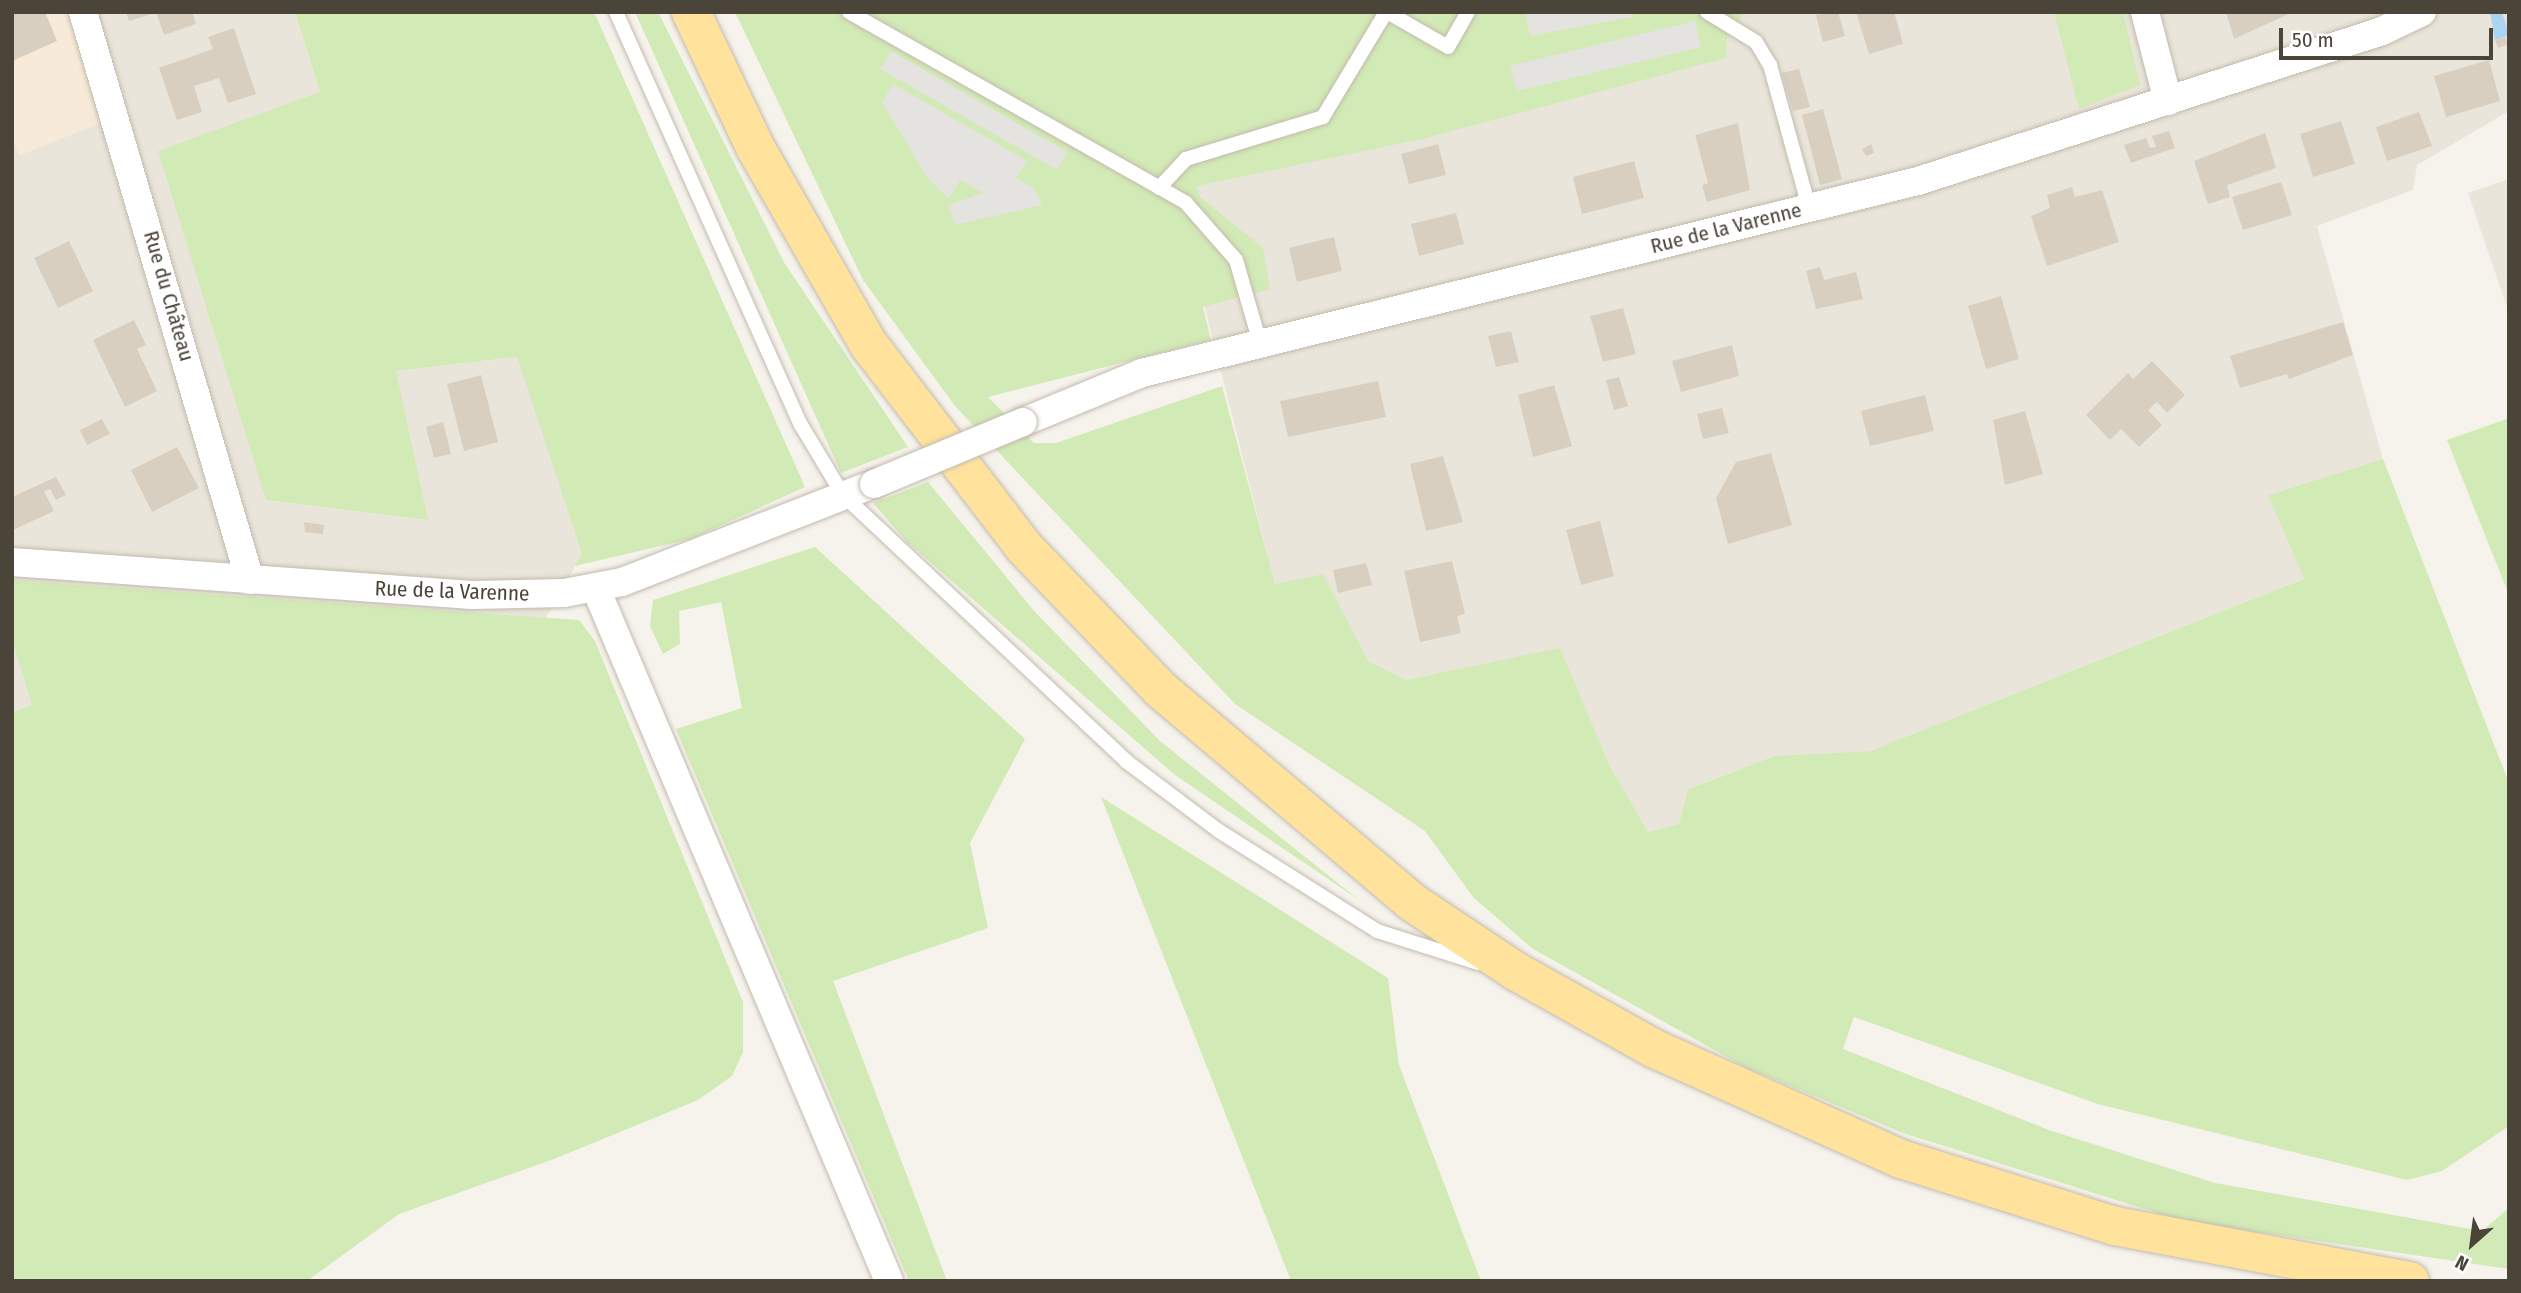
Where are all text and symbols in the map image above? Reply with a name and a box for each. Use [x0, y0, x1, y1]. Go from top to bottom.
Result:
scale bar [2283, 14, 2496, 58]
text: 50 m [2292, 27, 2334, 53]
street label: Rue de la Varenne [1648, 197, 1804, 259]
street label: Rue du Château [138, 228, 200, 364]
street label: Rue de la Varenne [374, 576, 530, 606]
north arrow [2437, 1209, 2507, 1279]
text: N [2451, 1250, 2472, 1276]

